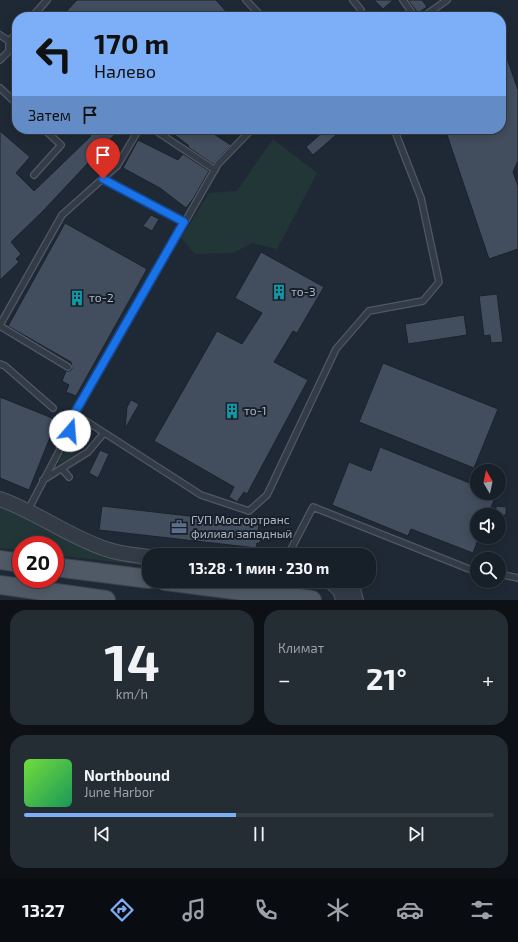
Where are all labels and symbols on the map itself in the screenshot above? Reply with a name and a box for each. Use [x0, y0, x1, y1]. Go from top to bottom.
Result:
pin [86, 138, 120, 179]
building icon: то-3 [270, 283, 288, 301]
place label: то-3 [291, 284, 316, 298]
building icon: то-2 [68, 289, 86, 307]
place label: то-2 [89, 290, 114, 304]
building icon: то-1 [223, 402, 241, 420]
place label: то-1 [244, 403, 266, 417]
position arrow [49, 410, 91, 452]
north arrow [470, 464, 506, 500]
place label: ГУП Мосгортранс филиал западный [191, 512, 292, 540]
office icon: ГУП Мосгортранс филиал западный [170, 518, 188, 536]
speed limit sign: 20 [12, 536, 64, 588]

